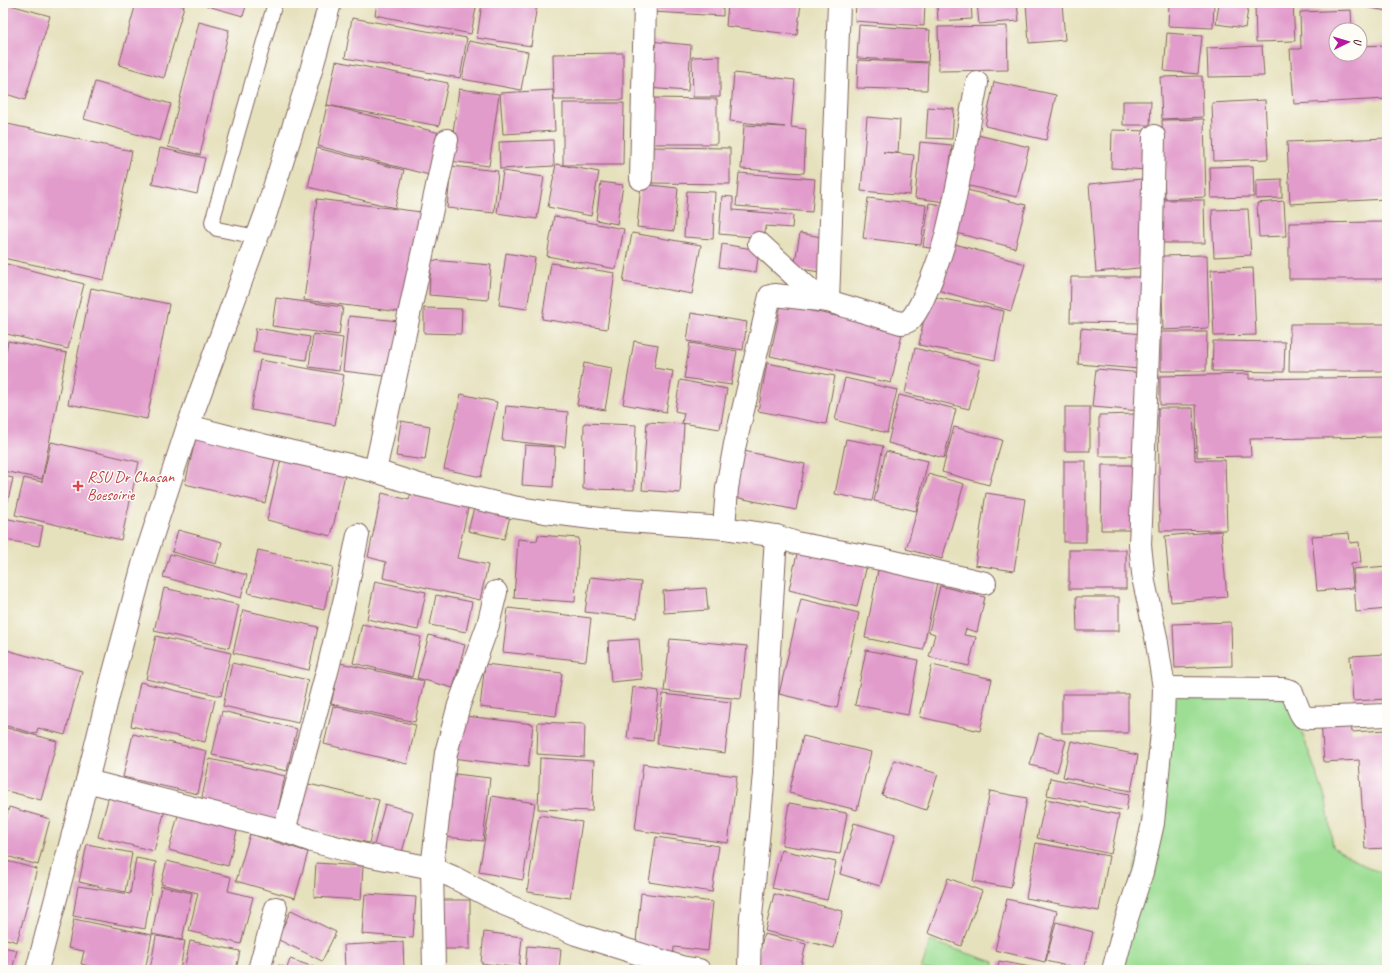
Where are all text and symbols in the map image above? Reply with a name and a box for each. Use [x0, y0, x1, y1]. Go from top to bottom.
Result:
north arrow [1328, 22, 1368, 62]
text: U [1351, 38, 1365, 47]
place label: RSU Dr Chasan Boesoirie [87, 467, 175, 505]
marker: RSU Dr Chasan Boesoirie [72, 480, 84, 492]

